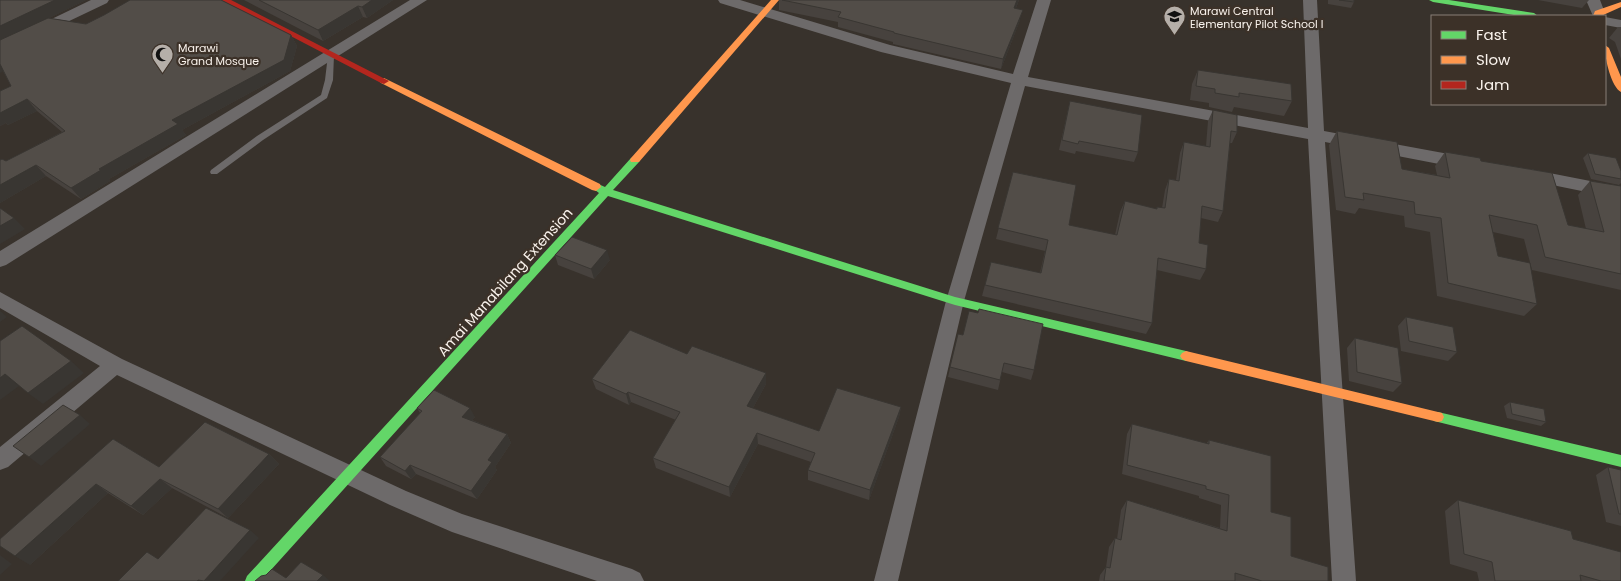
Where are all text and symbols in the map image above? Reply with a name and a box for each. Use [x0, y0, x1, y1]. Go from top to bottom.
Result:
place label: Marawi Central Elementary Pilot School I [1190, 3, 1323, 32]
school or university icon: Marawi Central Elementary Pilot School I [1162, 5, 1186, 36]
legend [1431, 15, 1606, 105]
text: Fast [1476, 24, 1507, 45]
place label: Marawi Grand Mosque [178, 40, 259, 69]
mosque icon: Marawi Grand Mosque [150, 42, 174, 73]
text: Slow [1476, 49, 1511, 70]
text: Jam [1476, 74, 1510, 95]
street label: Amai Manabilang Extension [433, 203, 577, 361]

